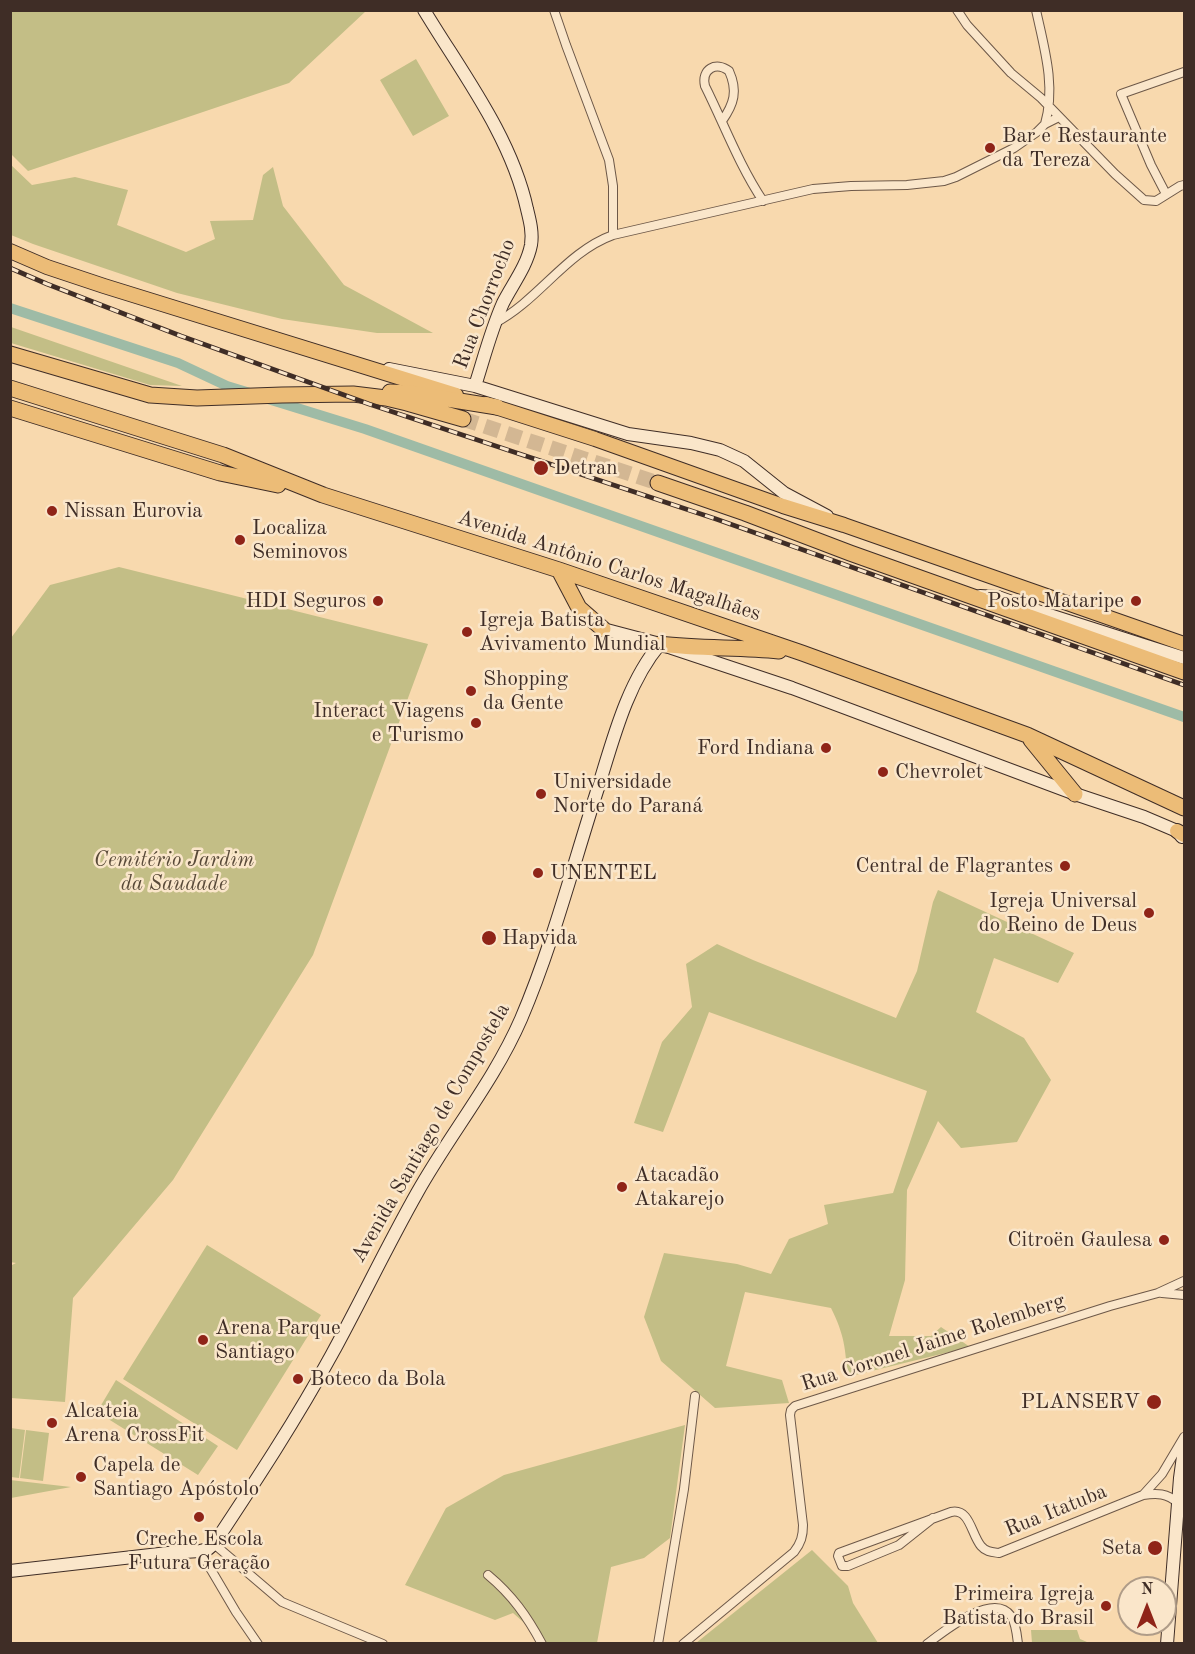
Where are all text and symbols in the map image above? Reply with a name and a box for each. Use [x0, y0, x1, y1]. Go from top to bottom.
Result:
place label: Bar e Restaurante da Tereza [1002, 123, 1167, 173]
marker: Bar e Restaurante da Tereza [983, 141, 997, 155]
street label: Rua Chorrocho [449, 236, 521, 372]
place label: Detran [554, 455, 618, 481]
marker: Detran [532, 459, 550, 477]
place label: Nissan Eurovia [64, 498, 203, 524]
marker: Nissan Eurovia [45, 504, 59, 518]
street label: Avenida Antônio Carlos Magalhães [454, 505, 764, 627]
place label: Localiza Seminovos [252, 515, 348, 565]
marker: Localiza Seminovos [233, 533, 247, 547]
place label: HDI Seguros [246, 588, 366, 614]
place label: Posto Mataripe [987, 588, 1124, 614]
marker: HDI Seguros [371, 594, 385, 608]
marker: Posto Mataripe [1129, 594, 1143, 608]
place label: Igreja Batista Avivamento Mundial [479, 607, 665, 657]
marker: Igreja Batista Avivamento Mundial [460, 625, 474, 639]
place label: Shopping da Gente [483, 666, 568, 716]
marker: Shopping da Gente [464, 684, 478, 698]
place label: Interact Viagens e Turismo [313, 698, 464, 748]
marker: Interact Viagens e Turismo [469, 716, 483, 730]
place label: Ford Indiana [697, 735, 814, 761]
marker: Ford Indiana [819, 741, 833, 755]
place label: Chevrolet [895, 759, 983, 785]
marker: Chevrolet [876, 765, 890, 779]
place label: Universidade Norte do Paraná [553, 769, 703, 819]
marker: Universidade Norte do Paraná [534, 787, 548, 801]
park label: Cemitério Jardim da Saudade [94, 847, 254, 897]
place label: Central de Flagrantes [856, 853, 1053, 879]
marker: Central de Flagrantes [1058, 859, 1072, 873]
place label: UNENTEL [550, 860, 657, 886]
marker: UNENTEL [531, 866, 545, 880]
place label: Igreja Universal do Reino de Deus [979, 888, 1137, 938]
marker: Igreja Universal do Reino de Deus [1142, 906, 1156, 920]
place label: Hapvida [502, 925, 577, 951]
marker: Hapvida [480, 929, 498, 947]
street label: Avenida Santiago de Compostela [346, 999, 516, 1267]
place label: Atacadão Atakarejo [634, 1162, 724, 1212]
marker: Atacadão Atakarejo [615, 1180, 629, 1194]
place label: Citroën Gaulesa [1007, 1227, 1152, 1253]
marker: Citroën Gaulesa [1157, 1233, 1171, 1247]
street label: Rua Coronel Jaime Rolemberg [798, 1288, 1068, 1398]
place label: Arena Parque Santiago [215, 1315, 341, 1365]
marker: Arena Parque Santiago [196, 1333, 210, 1347]
place label: Boteco da Bola [310, 1366, 446, 1392]
marker: Boteco da Bola [291, 1372, 305, 1386]
place label: PLANSERV [1021, 1389, 1140, 1415]
marker: PLANSERV [1145, 1393, 1163, 1411]
place label: Alcateia Arena CrossFit [64, 1398, 204, 1448]
marker: Alcateia Arena CrossFit [45, 1416, 59, 1430]
place label: Capela de Santiago Apóstolo [93, 1452, 259, 1502]
marker: Capela de Santiago Apóstolo [74, 1470, 88, 1484]
street label: Rua Itatuba [1001, 1479, 1111, 1543]
marker: Creche Escola Futura Geração [192, 1510, 206, 1524]
place label: Creche Escola Futura Geração [128, 1526, 270, 1576]
place label: Seta [1102, 1535, 1142, 1561]
marker: Seta [1146, 1539, 1164, 1557]
north arrow [1117, 1576, 1177, 1636]
place label: Primeira Igreja Batista do Brasil [942, 1581, 1094, 1631]
text: N [1141, 1582, 1153, 1598]
marker: Primeira Igreja Batista do Brasil [1099, 1599, 1113, 1613]

